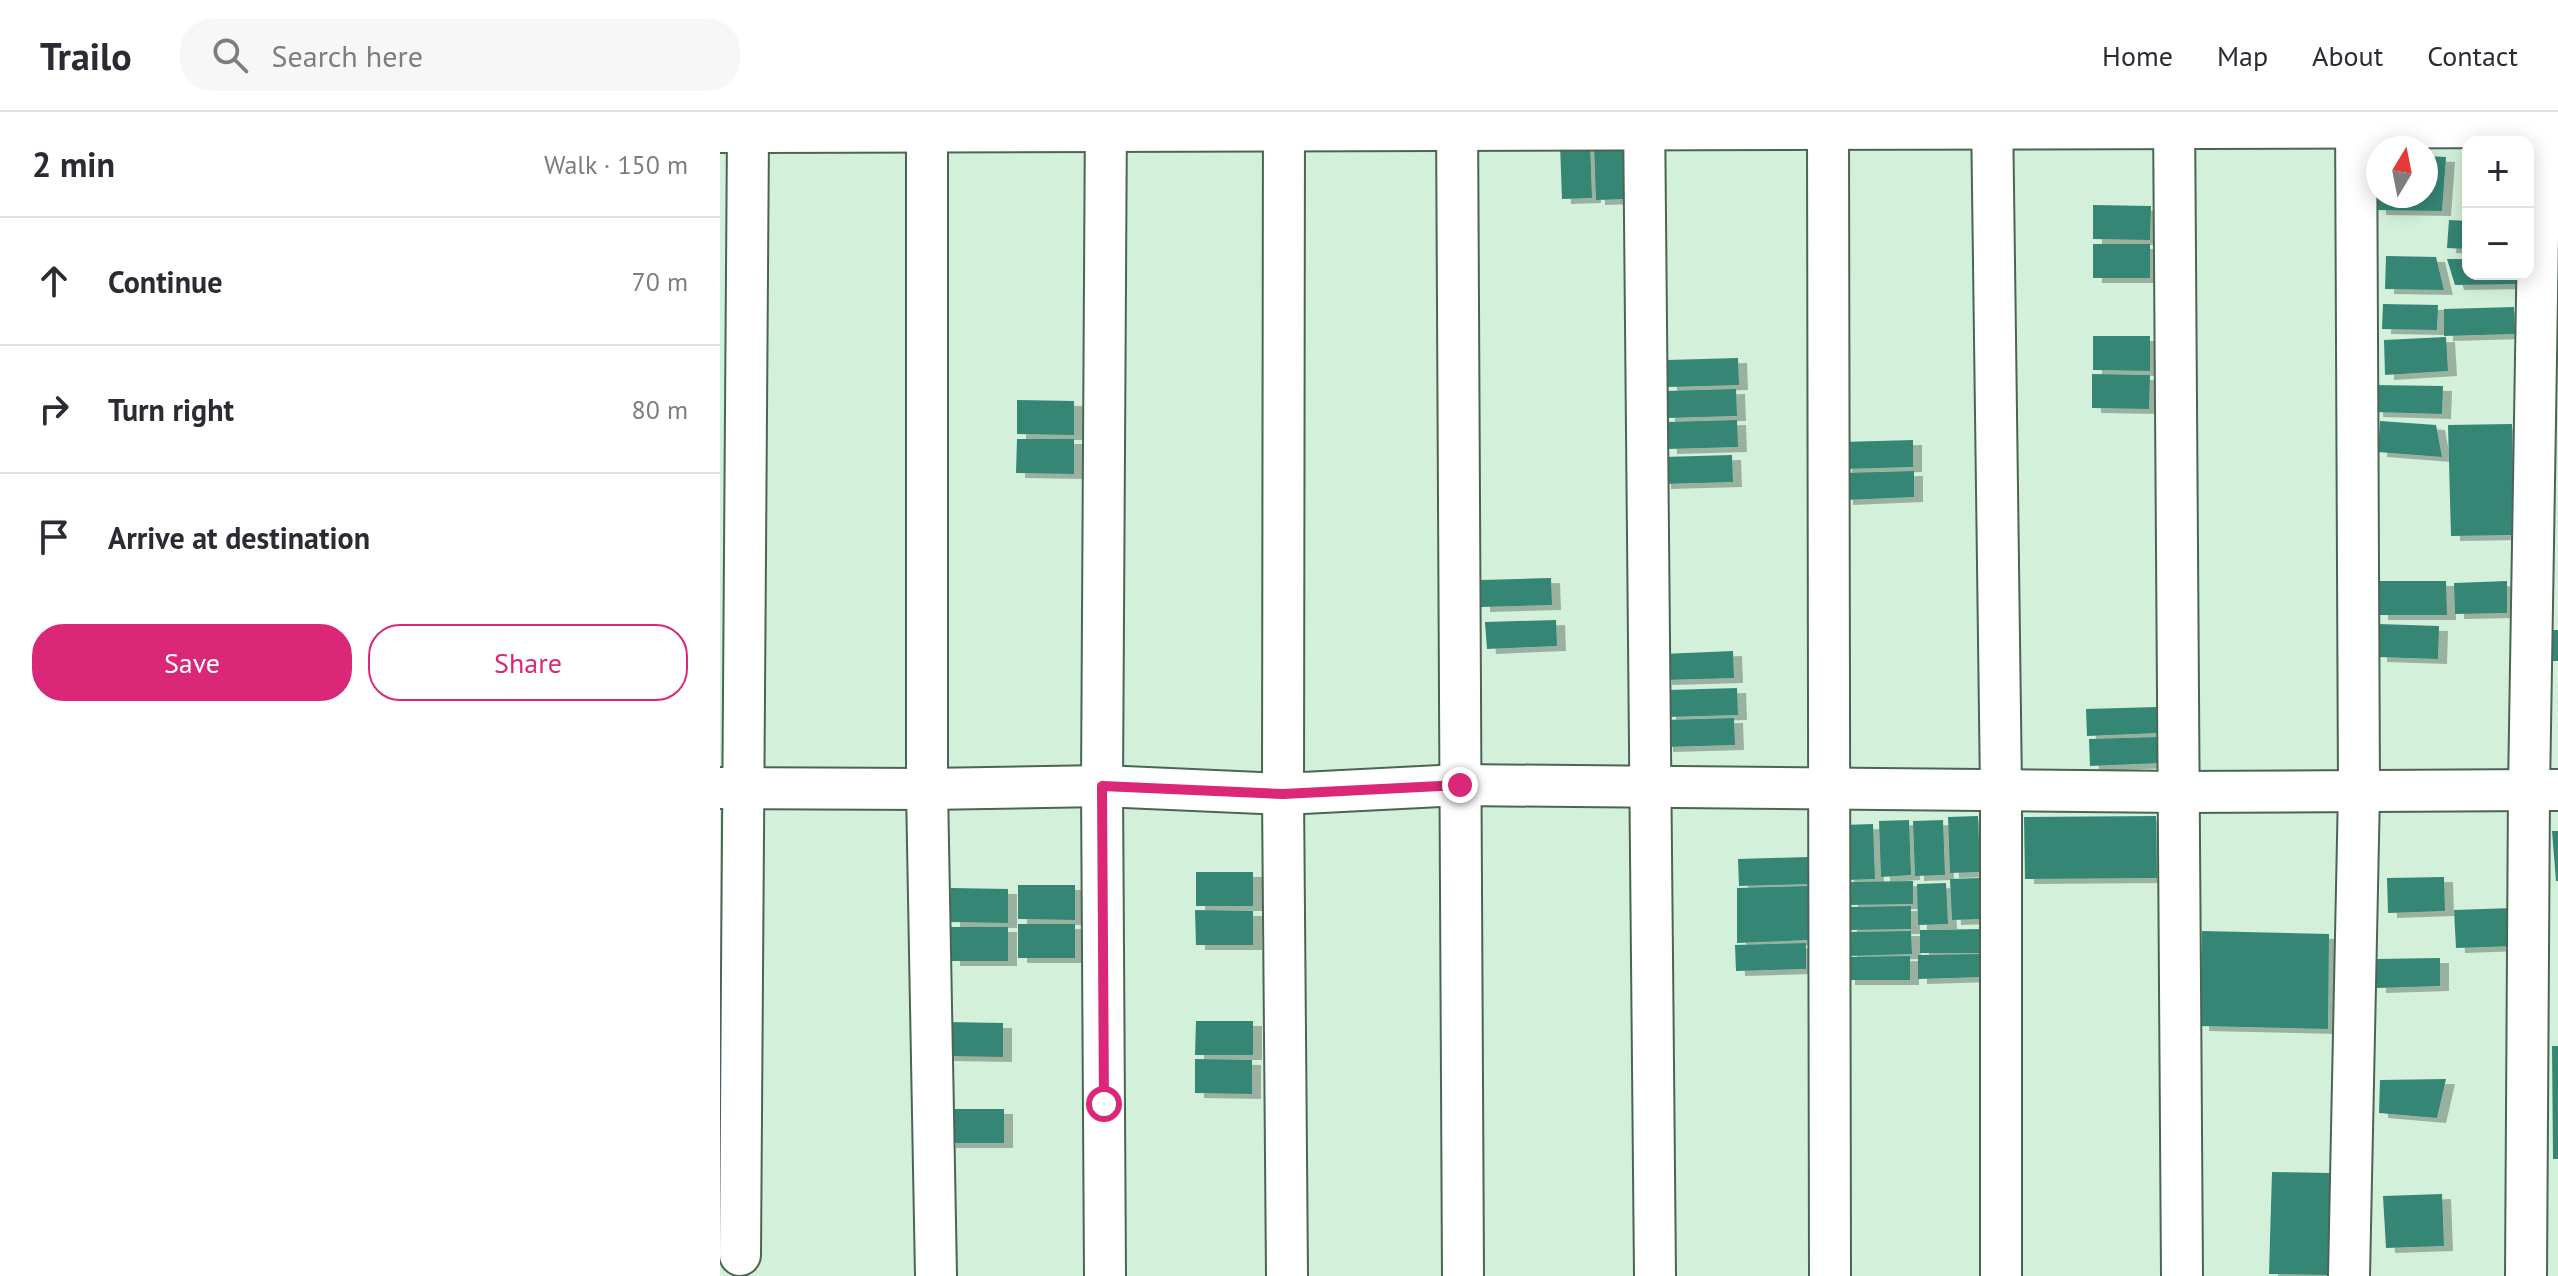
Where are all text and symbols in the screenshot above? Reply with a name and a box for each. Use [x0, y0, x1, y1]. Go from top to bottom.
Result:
search box [180, 19, 740, 91]
text: Trailo [40, 31, 132, 80]
icon: search [208, 33, 252, 77]
text: Search here [272, 36, 423, 75]
text: Home [2102, 37, 2173, 74]
text: Map [2217, 37, 2268, 74]
text: About [2312, 37, 2383, 74]
text: Contact [2427, 37, 2518, 74]
north arrow [2366, 136, 2438, 208]
map controls [2462, 136, 2534, 280]
button: + [2462, 136, 2534, 208]
text: 2 min [32, 142, 115, 186]
text: Walk · 150 m [544, 148, 688, 181]
button: − [2462, 208, 2534, 280]
icon: ahead [32, 259, 76, 303]
text: Continue [108, 262, 222, 301]
text: 70 m [632, 265, 688, 298]
icon: right [32, 387, 76, 431]
text: Turn right [108, 390, 234, 429]
text: 80 m [632, 393, 688, 426]
icon: arrive [32, 515, 76, 559]
text: Arrive at destination [108, 518, 370, 557]
button: Save [32, 624, 352, 701]
button: Share [368, 624, 688, 701]
route end [1442, 767, 1478, 803]
route start [1086, 1086, 1122, 1122]

